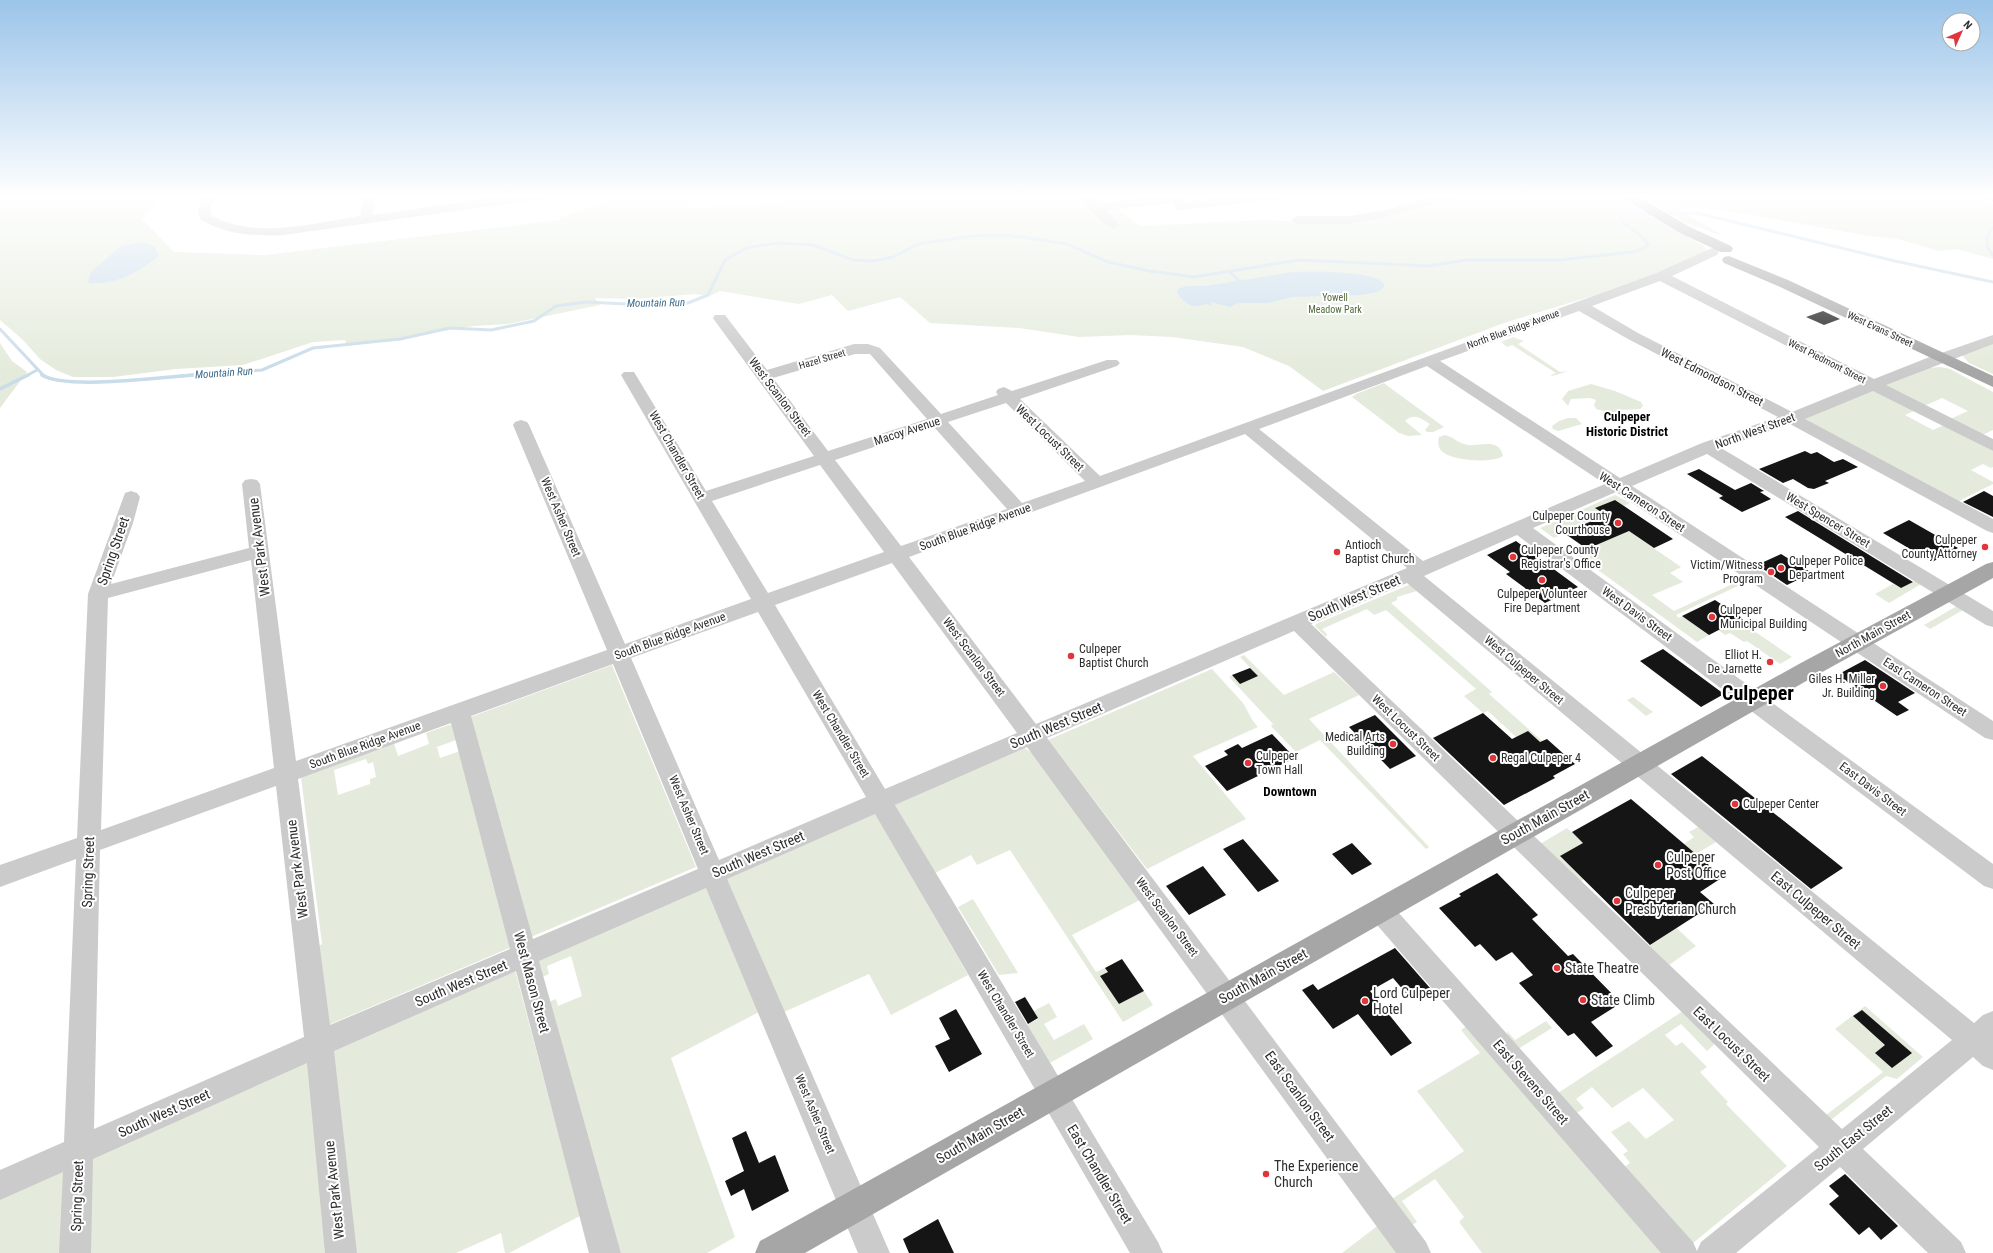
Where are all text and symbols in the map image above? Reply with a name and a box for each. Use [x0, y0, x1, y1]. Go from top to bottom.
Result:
north arrow [1941, 12, 1981, 52]
text: N [1961, 18, 1975, 32]
park label: Yowell Meadow Park [1308, 292, 1362, 315]
water label: Mountain Run [627, 296, 685, 310]
street label: North Blue Ridge Avenue [1465, 307, 1561, 351]
street label: West Evans Street [1846, 309, 1915, 349]
street label: West Piedmont Street [1786, 337, 1868, 385]
street label: West Edmondson Street [1658, 345, 1766, 409]
street label: Hazel Street [797, 347, 847, 371]
street label: West Scanlon Street [746, 355, 814, 440]
water label: Mountain Run [195, 364, 253, 382]
street label: West Locust Street [1013, 402, 1087, 474]
street label: West Chandler Street [646, 408, 708, 502]
district label: Culpeper Historic District [1586, 409, 1668, 439]
street label: North West Street [1713, 410, 1797, 452]
street label: Macoy Avenue [872, 414, 942, 448]
street label: West Cameron Street [1596, 469, 1688, 535]
street label: West Asher Street [538, 475, 584, 559]
street label: West Spencer Street [1783, 489, 1873, 551]
street label: West Park Avenue [245, 496, 273, 597]
street label: South Blue Ridge Avenue [917, 500, 1033, 554]
place label: Culpeper County Courthouse [1532, 509, 1610, 537]
street label: Spring Street [94, 515, 132, 587]
marker: Culpeper County Courthouse [1613, 518, 1623, 528]
place label: Culpeper County Attorney [1901, 533, 1977, 561]
place label: Antioch Baptist Church [1345, 538, 1415, 566]
marker: Culpeper County Attorney [1980, 542, 1990, 552]
place label: Culpeper County Registrar's Office [1521, 543, 1601, 571]
marker: Antioch Baptist Church [1332, 547, 1342, 557]
marker: Culpeper County Registrar's Office [1508, 552, 1518, 562]
place label: Culpeper Police Department [1789, 554, 1864, 582]
place label: Victim/Witness Program [1690, 558, 1763, 586]
marker: Culpeper Police Department [1776, 563, 1786, 573]
marker: Victim/Witness Program [1766, 567, 1776, 577]
street label: South West Street [1305, 571, 1403, 625]
marker: Culpeper Volunteer Fire Department [1537, 575, 1547, 585]
street label: West Davis Street [1599, 584, 1675, 644]
place label: Culpeper Volunteer Fire Department [1497, 587, 1587, 615]
place label: Culpeper Municipal Building [1720, 603, 1807, 631]
street label: North Main Street [1833, 607, 1913, 660]
street label: South Blue Ridge Avenue [612, 609, 728, 663]
marker: Culpeper Municipal Building [1707, 612, 1717, 622]
street label: West Scanlon Street [940, 615, 1008, 700]
street label: West Culpeper Street [1481, 633, 1567, 708]
place label: Culpeper Baptist Church [1079, 642, 1149, 670]
place label: Elliot H. De Jarnette [1707, 648, 1762, 676]
marker: Culpeper Baptist Church [1066, 651, 1076, 661]
street label: East Cameron Street [1881, 655, 1970, 720]
marker: Elliot H. De Jarnette [1765, 657, 1775, 667]
place label: Giles H. Miller Jr. Building [1809, 672, 1875, 700]
district label: Culpeper [1722, 681, 1794, 705]
marker: Giles H. Miller Jr. Building [1878, 681, 1888, 691]
street label: West Chandler Street [809, 688, 873, 781]
street label: West Locust Street [1369, 692, 1443, 764]
street label: South West Street [1007, 698, 1105, 752]
street label: South Blue Ridge Avenue [307, 718, 423, 772]
place label: Medical Arts Building [1325, 730, 1385, 758]
marker: Medical Arts Building [1388, 739, 1398, 749]
place label: Culpeper Town Hall [1256, 749, 1303, 777]
place label: Regal Culpeper 4 [1501, 751, 1581, 765]
marker: Regal Culpeper 4 [1488, 753, 1498, 763]
marker: Culpeper Town Hall [1243, 758, 1253, 768]
street label: East Davis Street [1837, 759, 1910, 819]
street label: West Asher Street [666, 773, 712, 857]
district label: Downtown [1263, 784, 1317, 799]
street label: South Main Street [1498, 786, 1592, 848]
place label: Culpeper Center [1743, 797, 1819, 811]
marker: Culpeper Center [1730, 799, 1740, 809]
street label: West Park Avenue [283, 818, 311, 919]
street label: South West Street [709, 827, 807, 881]
street label: Spring Street [79, 836, 97, 908]
place label: Culpeper Post Office [1666, 849, 1727, 881]
marker: Culpeper Post Office [1653, 860, 1663, 870]
street label: East Culpeper Street [1768, 868, 1864, 952]
street label: West Scanlon Street [1133, 875, 1201, 960]
place label: Culpeper Presbyterian Church [1625, 885, 1736, 917]
marker: Culpeper Presbyterian Church [1612, 896, 1622, 906]
street label: West Mason Street [511, 930, 553, 1034]
street label: South Main Street [1216, 945, 1310, 1007]
street label: South West Street [412, 956, 510, 1010]
place label: State Theatre [1565, 960, 1639, 976]
marker: State Theatre [1552, 963, 1562, 973]
street label: West Chandler Street [974, 968, 1038, 1061]
place label: Lord Culpeper Hotel [1373, 985, 1450, 1017]
place label: State Climb [1591, 992, 1655, 1008]
marker: State Climb [1578, 995, 1588, 1005]
marker: Lord Culpeper Hotel [1360, 996, 1370, 1006]
street label: East Locust Street [1690, 1003, 1774, 1085]
street label: East Stevens Street [1490, 1036, 1572, 1128]
street label: East Scanlon Street [1262, 1048, 1338, 1144]
street label: West Asher Street [792, 1072, 838, 1156]
street label: South West Street [116, 1086, 212, 1140]
street label: South East Street [1811, 1102, 1895, 1174]
street label: South Main Street [933, 1103, 1027, 1167]
street label: East Chandler Street [1064, 1122, 1136, 1226]
street label: West Park Avenue [321, 1139, 347, 1240]
place label: The Experience Church [1274, 1158, 1359, 1190]
street label: Spring Street [68, 1160, 86, 1232]
marker: The Experience Church [1261, 1169, 1271, 1179]

